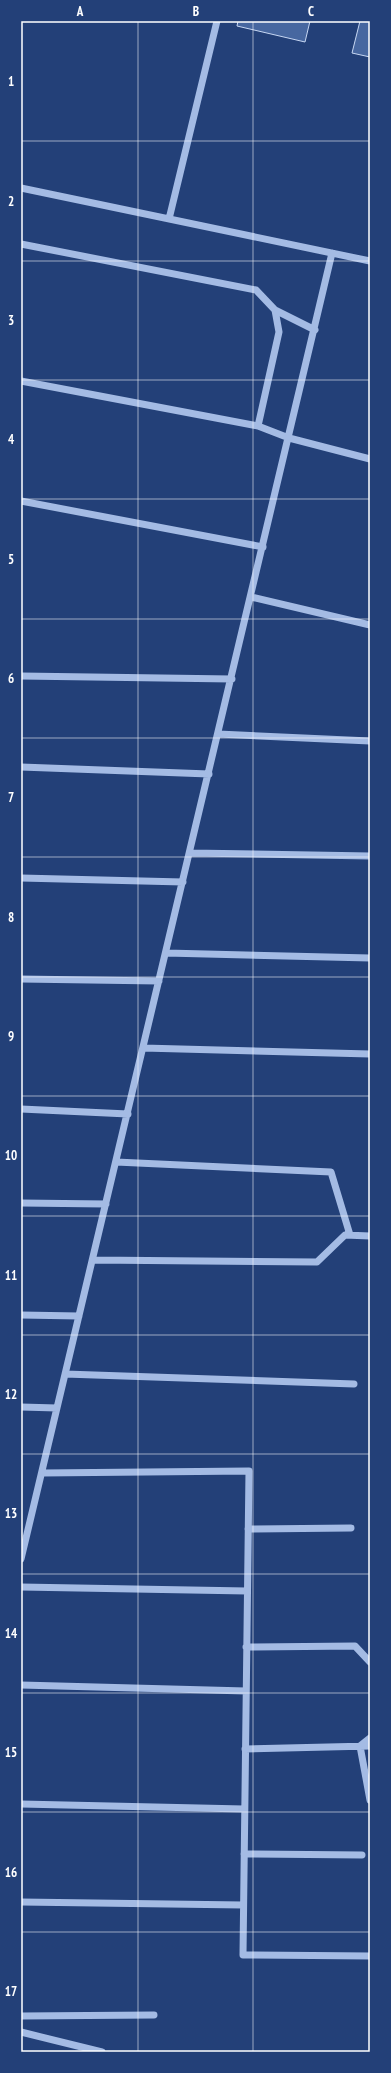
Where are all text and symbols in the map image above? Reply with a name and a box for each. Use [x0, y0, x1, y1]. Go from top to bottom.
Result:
text: A [76, 3, 84, 20]
text: B [193, 3, 199, 20]
text: C [308, 3, 314, 20]
text: 1 [8, 73, 14, 90]
text: 2 [8, 193, 14, 210]
text: 3 [8, 312, 14, 329]
text: 4 [8, 431, 15, 448]
text: 5 [8, 551, 14, 568]
text: 6 [8, 670, 14, 687]
text: 7 [8, 789, 14, 806]
text: 8 [8, 909, 14, 926]
text: 9 [8, 1028, 14, 1045]
text: 10 [5, 1147, 17, 1164]
text: 11 [5, 1267, 17, 1284]
text: 12 [5, 1386, 17, 1403]
text: 13 [5, 1505, 17, 1522]
text: 14 [5, 1625, 18, 1642]
text: 15 [5, 1744, 17, 1761]
text: 16 [5, 1864, 17, 1881]
text: 17 [5, 1983, 17, 2000]

